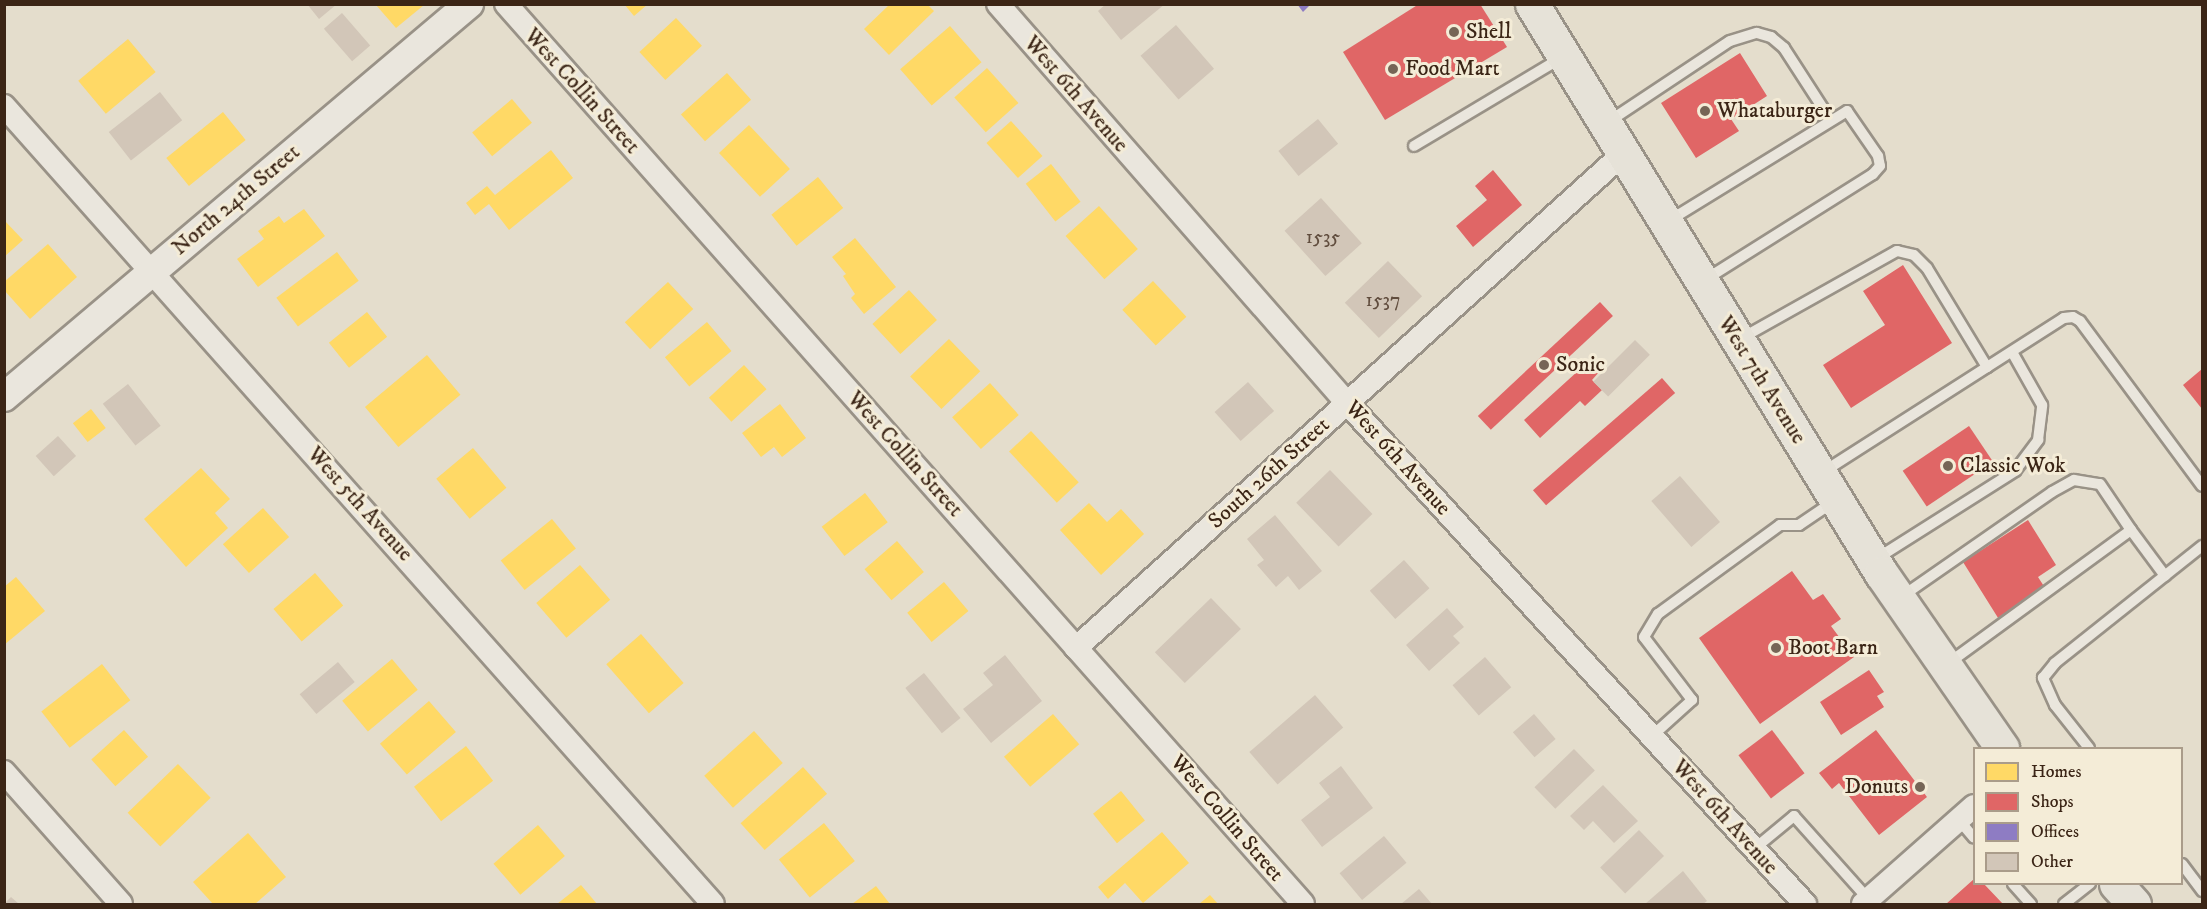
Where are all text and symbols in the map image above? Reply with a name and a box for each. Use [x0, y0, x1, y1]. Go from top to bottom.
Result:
place label: Shell [1466, 19, 1511, 45]
street label: West Collin Street [519, 23, 645, 159]
marker: Shell [1447, 25, 1461, 39]
street label: West 6th Avenue [1018, 30, 1134, 158]
place label: Food Mart [1405, 56, 1500, 82]
marker: Food Mart [1386, 62, 1400, 76]
place label: Whataburger [1717, 98, 1832, 124]
marker: Whataburger [1698, 104, 1712, 118]
street label: North 24th Street [167, 139, 305, 261]
house number: 1535 [1306, 225, 1340, 249]
house number: 1537 [1365, 288, 1401, 312]
street label: West 7th Avenue [1712, 311, 1812, 449]
place label: Sonic [1556, 352, 1605, 378]
marker: Sonic [1537, 358, 1551, 372]
street label: West Collin Street [842, 386, 968, 522]
street label: West 6th Avenue [1340, 395, 1456, 521]
street label: South 26th Street [1203, 412, 1335, 534]
street label: West 5th Avenue [302, 441, 418, 567]
place label: Classic Wok [1960, 453, 2066, 479]
marker: Classic Wok [1941, 459, 1955, 473]
place label: Boot Barn [1788, 635, 1878, 661]
marker: Boot Barn [1769, 641, 1783, 655]
legend [1973, 747, 2183, 885]
street label: West Collin Street [1165, 749, 1289, 887]
street label: West 6th Avenue [1667, 754, 1783, 880]
text: Homes [2031, 761, 2082, 783]
place label: Donuts [1845, 774, 1908, 800]
marker: Donuts [1913, 780, 1927, 794]
text: Shops [2031, 791, 2074, 813]
text: Offices [2031, 821, 2079, 843]
text: Other [2031, 851, 2073, 873]

